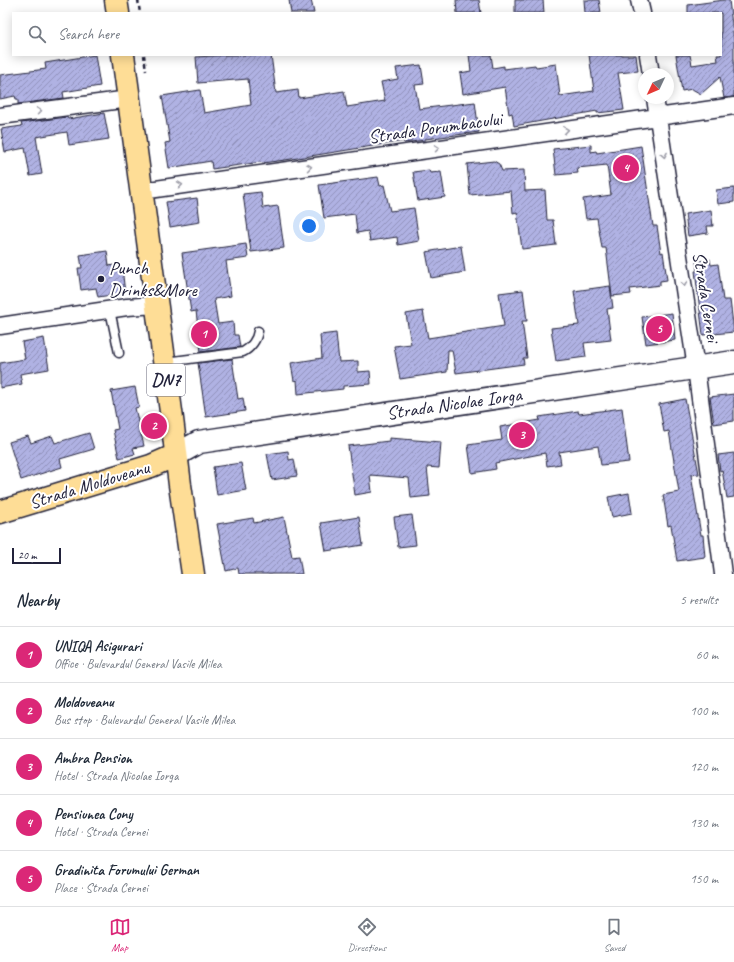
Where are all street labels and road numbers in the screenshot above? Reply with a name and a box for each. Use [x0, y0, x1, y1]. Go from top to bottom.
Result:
street label: Strada Porumbacului [367, 106, 506, 149]
street label: Strada Cernei [687, 250, 725, 346]
road number: DN7 [147, 364, 185, 396]
street label: Strada Nicolae Iorga [385, 382, 524, 425]
street label: Strada Moldoveanu [26, 455, 153, 515]

